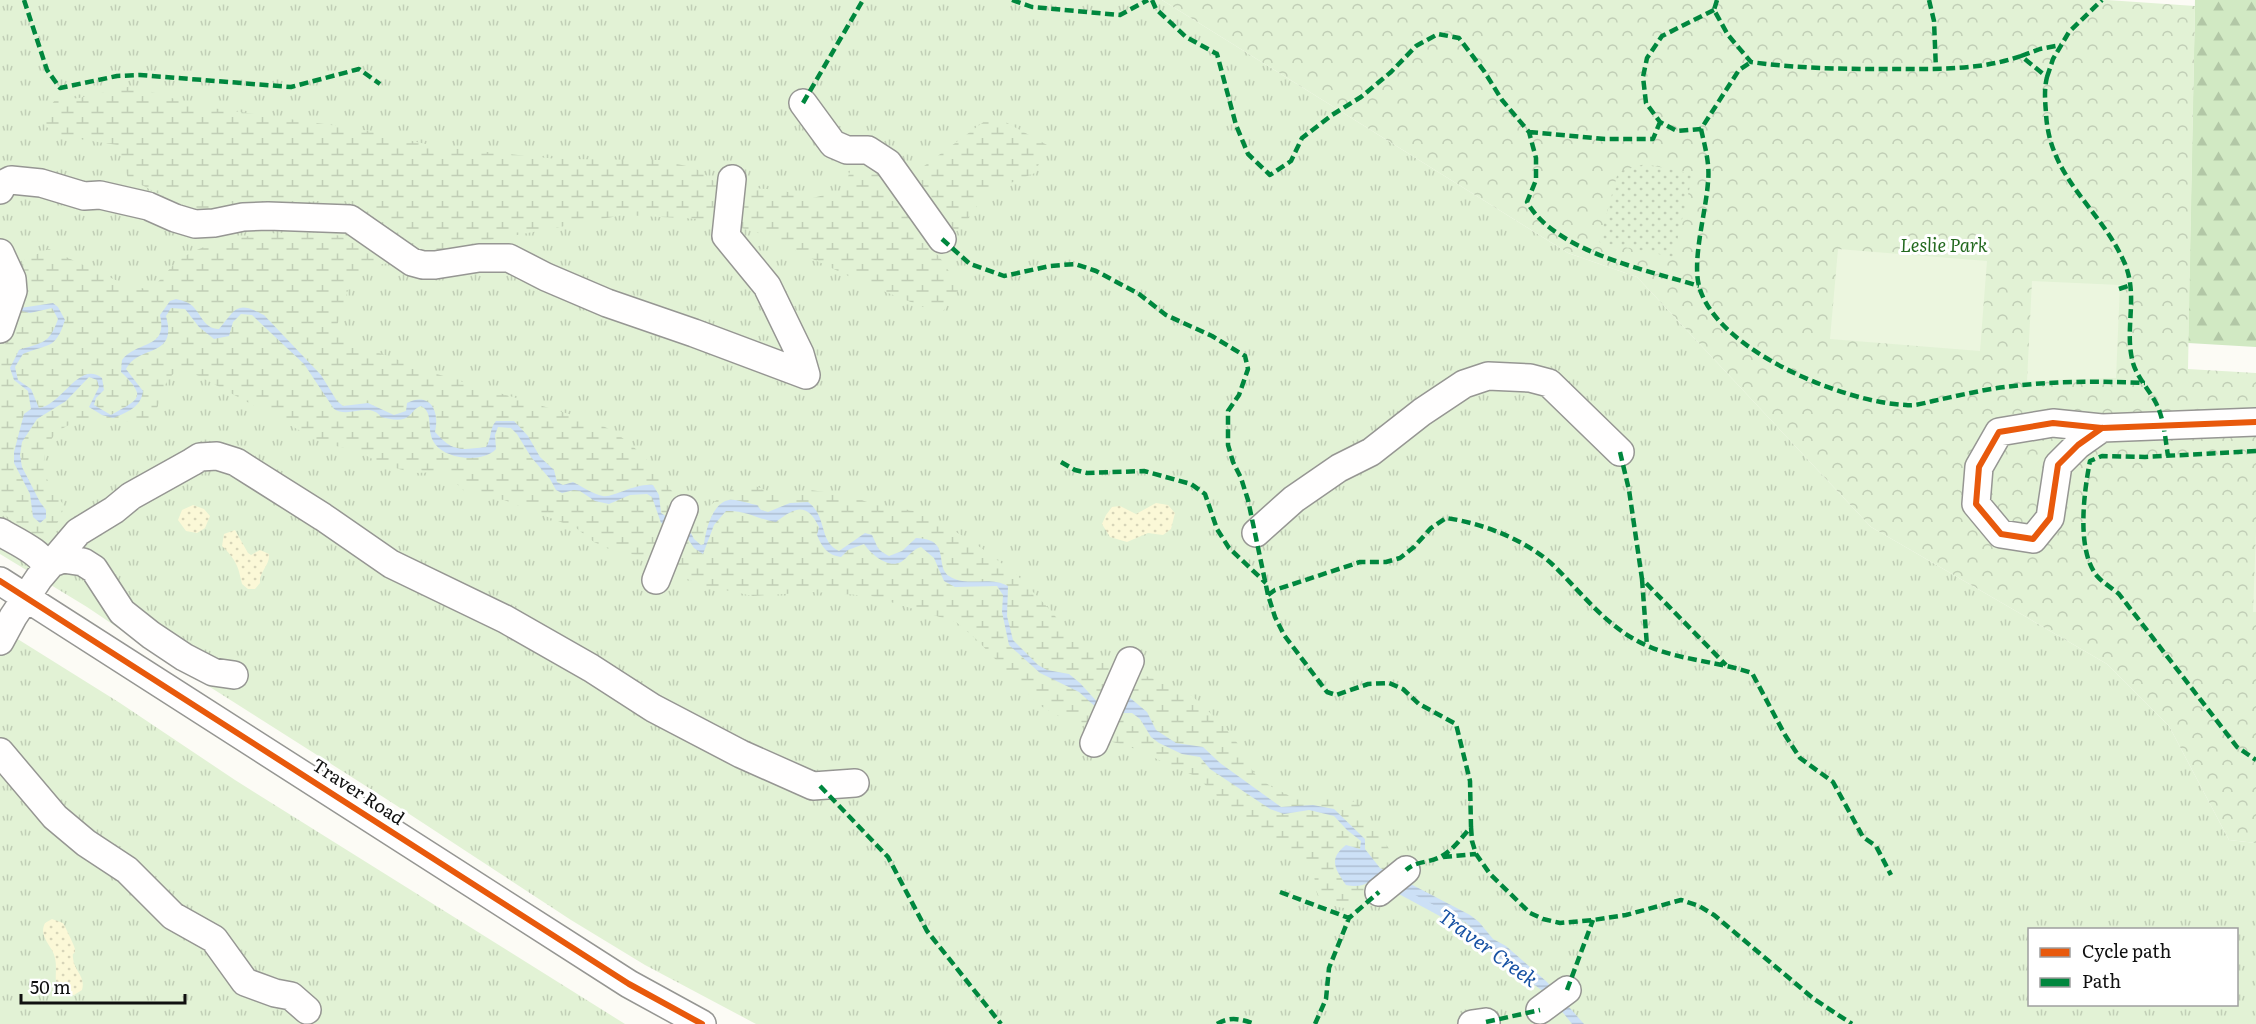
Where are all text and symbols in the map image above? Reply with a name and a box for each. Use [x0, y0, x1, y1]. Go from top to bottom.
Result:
park label: Leslie Park [1900, 231, 1988, 258]
street label: Traver Road [307, 751, 410, 831]
water label: Traver Creek [1433, 900, 1545, 993]
legend [2028, 928, 2238, 1006]
text: Cycle path [2082, 937, 2171, 964]
scale bar [21, 967, 184, 1005]
text: Path [2082, 967, 2121, 994]
text: 50 m [30, 973, 71, 1000]

